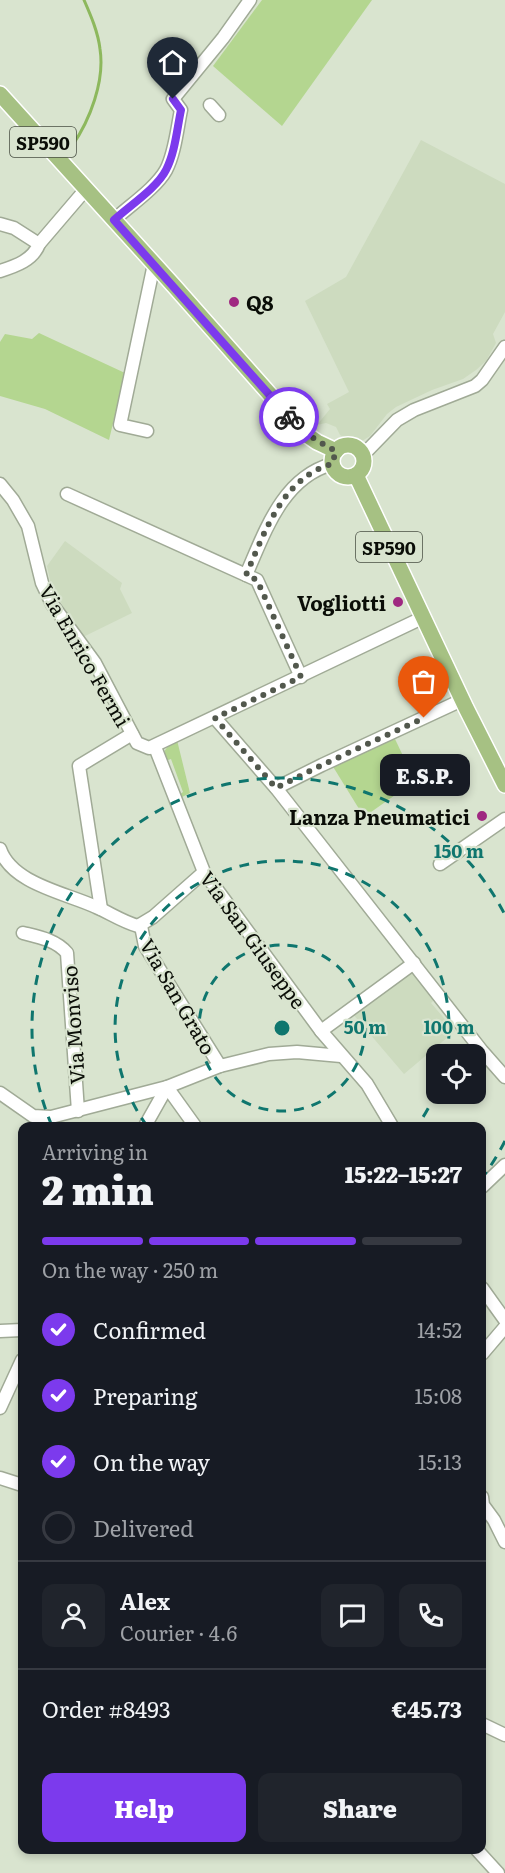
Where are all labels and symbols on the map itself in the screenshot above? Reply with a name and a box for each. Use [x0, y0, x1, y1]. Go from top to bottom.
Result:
pin [147, 37, 198, 99]
road number: SP590 [10, 127, 76, 157]
place label: Q8 [246, 287, 274, 317]
marker: Q8 [227, 295, 241, 309]
courier [259, 387, 319, 447]
road number: SP590 [356, 532, 422, 562]
street label: Via Enrico Fermi [33, 578, 139, 732]
place label: Vogliotti [297, 587, 386, 617]
marker: Vogliotti [391, 595, 405, 609]
pin [398, 656, 449, 718]
callout: E.S.P. [379, 754, 469, 796]
place label: Lanza Pneumatici [289, 801, 470, 831]
marker: Lanza Pneumatici [475, 809, 489, 823]
text: 150 m [434, 837, 484, 864]
street label: Via San Giuseppe [194, 864, 314, 1014]
street label: Via San Grato [134, 932, 224, 1060]
street label: Via Monviso [53, 965, 91, 1085]
text: 50 m [344, 1013, 386, 1040]
text: 100 m [423, 1013, 475, 1040]
centre of rings [272, 1018, 292, 1038]

